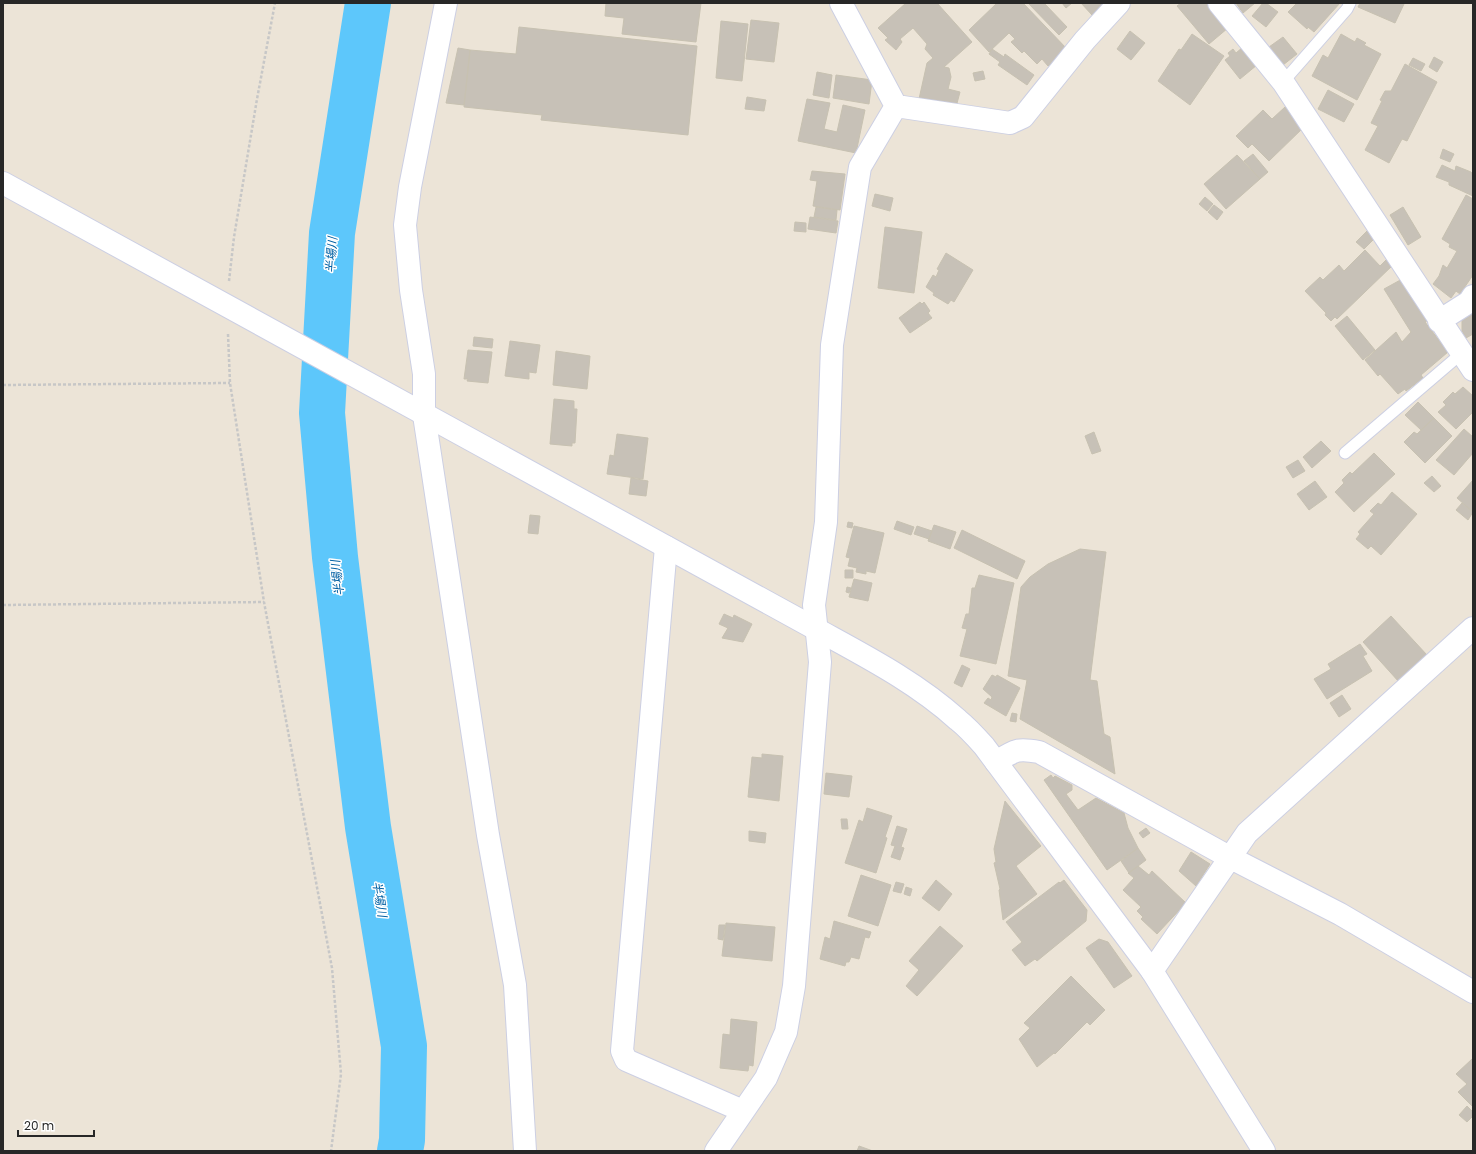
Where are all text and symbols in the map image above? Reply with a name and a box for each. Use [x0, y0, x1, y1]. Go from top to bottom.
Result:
water label: 半場川 [321, 234, 341, 274]
water label: 半場川 [326, 557, 348, 597]
water label: 半場川 [369, 880, 392, 920]
scale bar [18, 1112, 94, 1138]
text: 20 m [24, 1117, 54, 1134]

